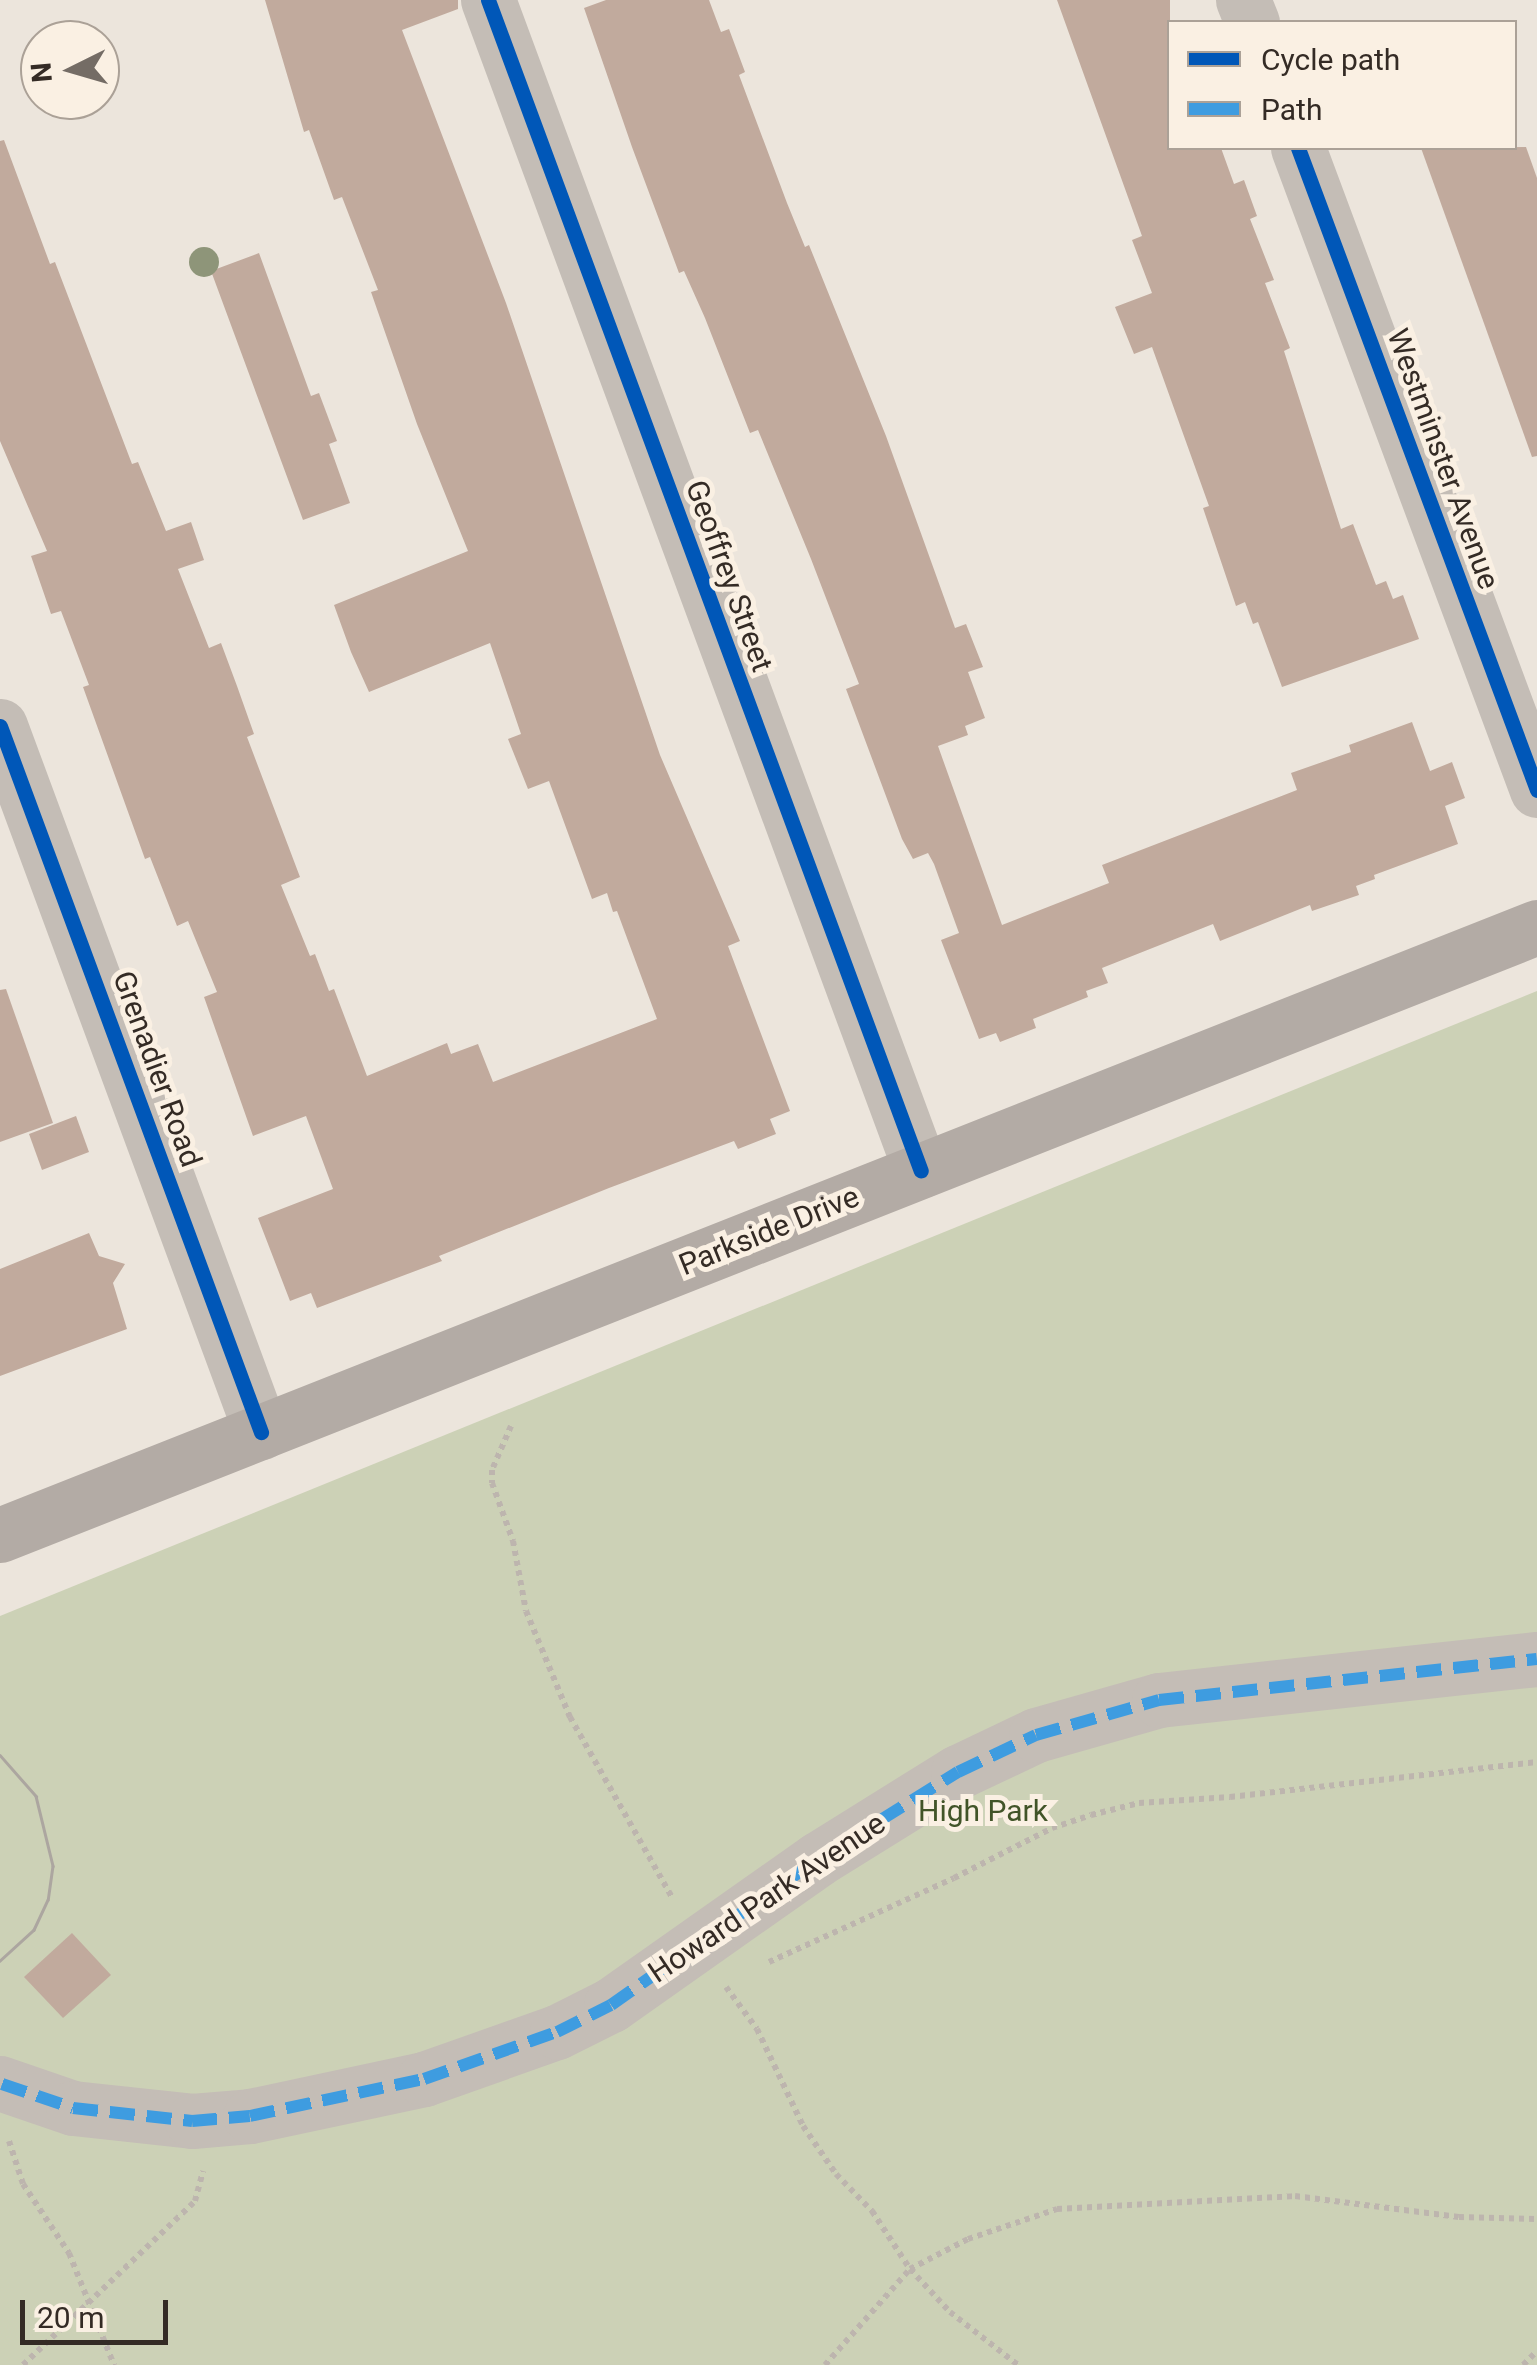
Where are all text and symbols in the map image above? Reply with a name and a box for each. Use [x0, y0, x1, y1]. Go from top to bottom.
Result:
north arrow [20, 20, 120, 120]
legend [1167, 20, 1517, 150]
text: Cycle path [1261, 42, 1400, 77]
text: N [24, 61, 59, 84]
text: Path [1261, 92, 1322, 127]
street label: Westminster Avenue [1379, 324, 1507, 594]
street label: Geoffrey Street [678, 476, 780, 676]
street label: Grenadier Road [105, 966, 209, 1172]
street label: Parkside Drive [674, 1179, 864, 1283]
park label: High Park [918, 1793, 1048, 1829]
street label: Howard Park Avenue [642, 1805, 892, 1991]
scale bar [25, 2280, 172, 2342]
text: 20 m [37, 2300, 104, 2335]

